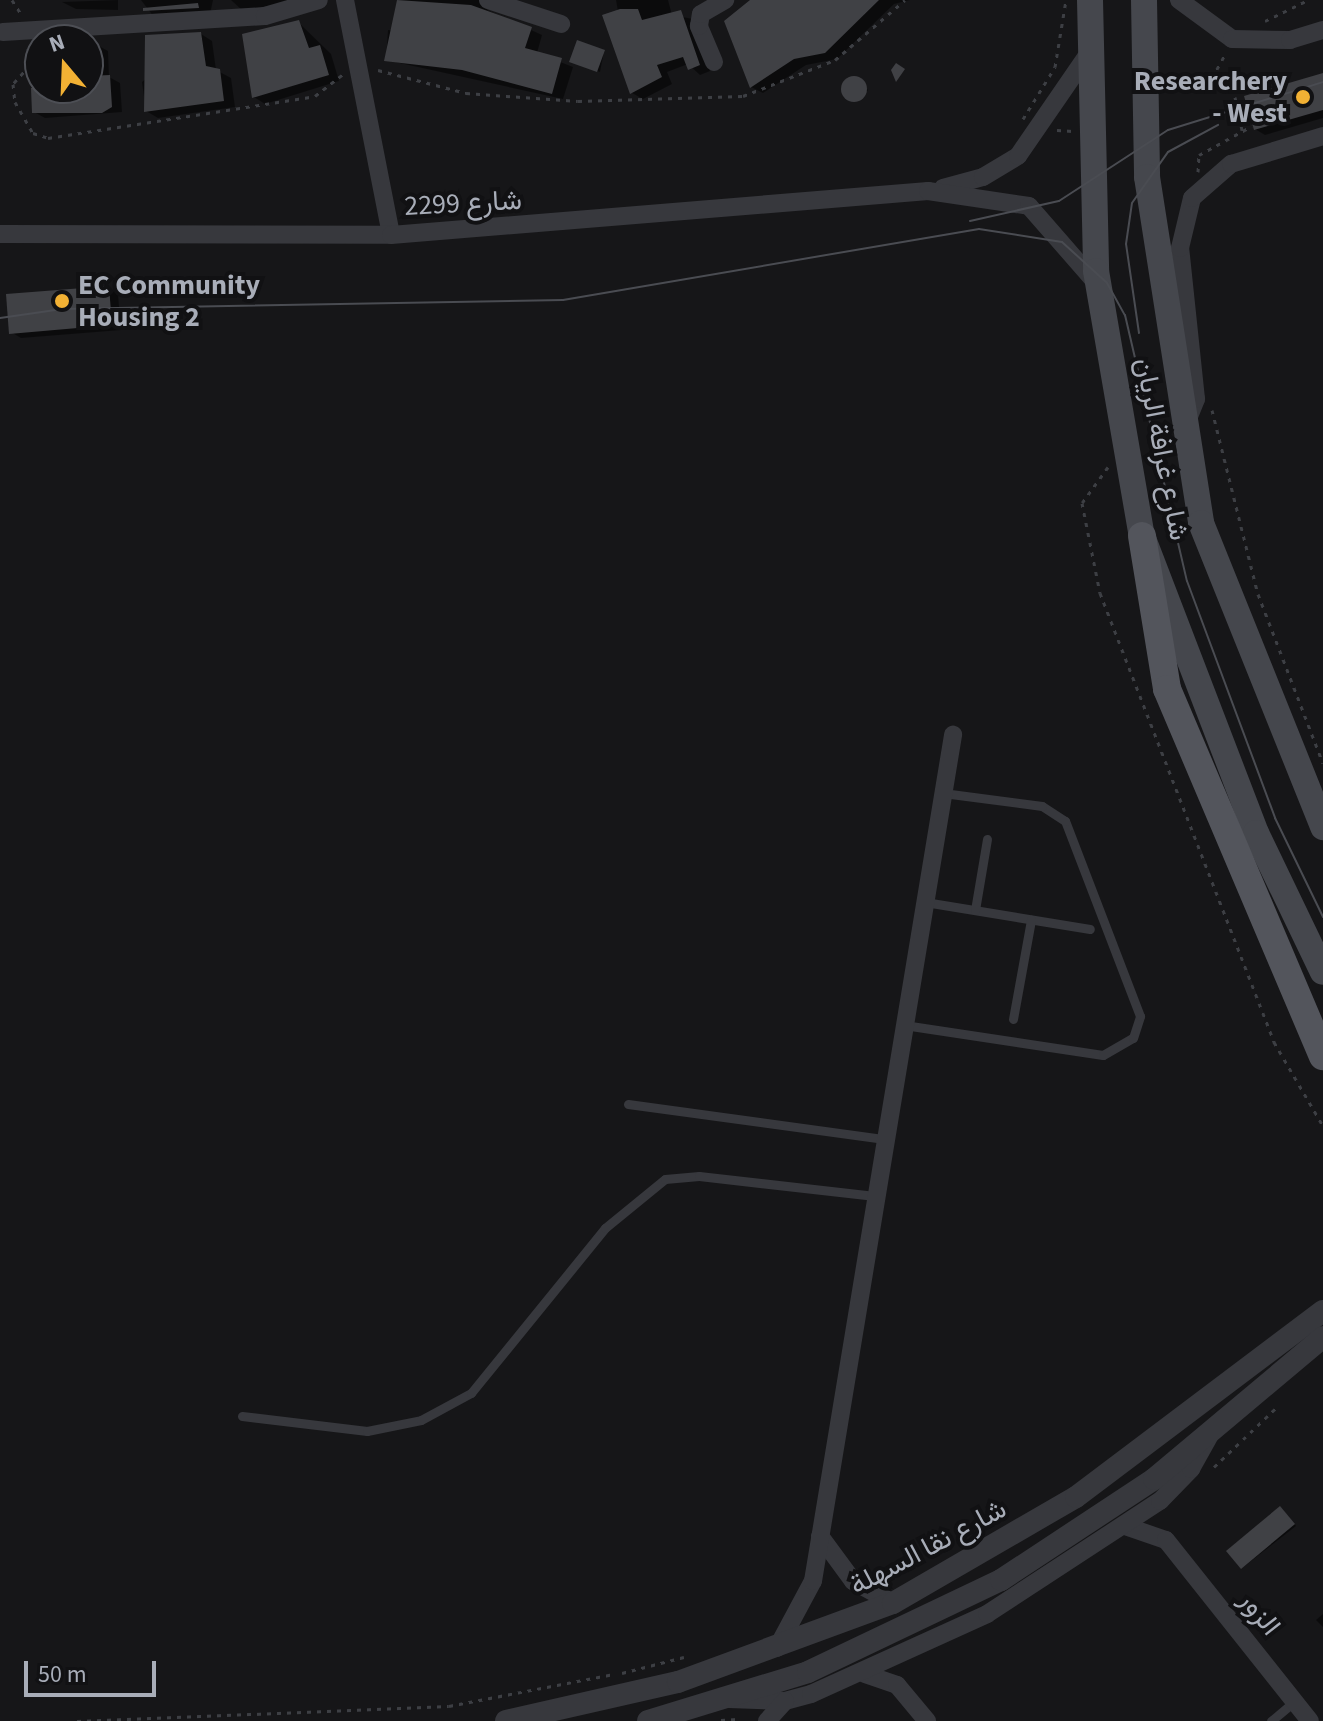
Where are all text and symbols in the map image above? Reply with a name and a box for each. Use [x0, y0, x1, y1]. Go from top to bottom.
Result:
north arrow [24, 24, 104, 104]
text: N [45, 26, 69, 61]
place label: Researchery - West [1134, 64, 1287, 130]
marker: Researchery - West [1294, 88, 1312, 106]
street label: شارع 2299 [403, 183, 523, 223]
place label: EC Community Housing 2 [78, 268, 260, 334]
marker: EC Community Housing 2 [53, 292, 71, 310]
street label: شارع غرافة الريان [1128, 355, 1196, 543]
street label: شارع نقا السهلة [844, 1492, 1012, 1602]
street label: الزور [1232, 1584, 1288, 1642]
scale bar [28, 1645, 160, 1695]
text: 50 m [38, 1657, 87, 1692]

